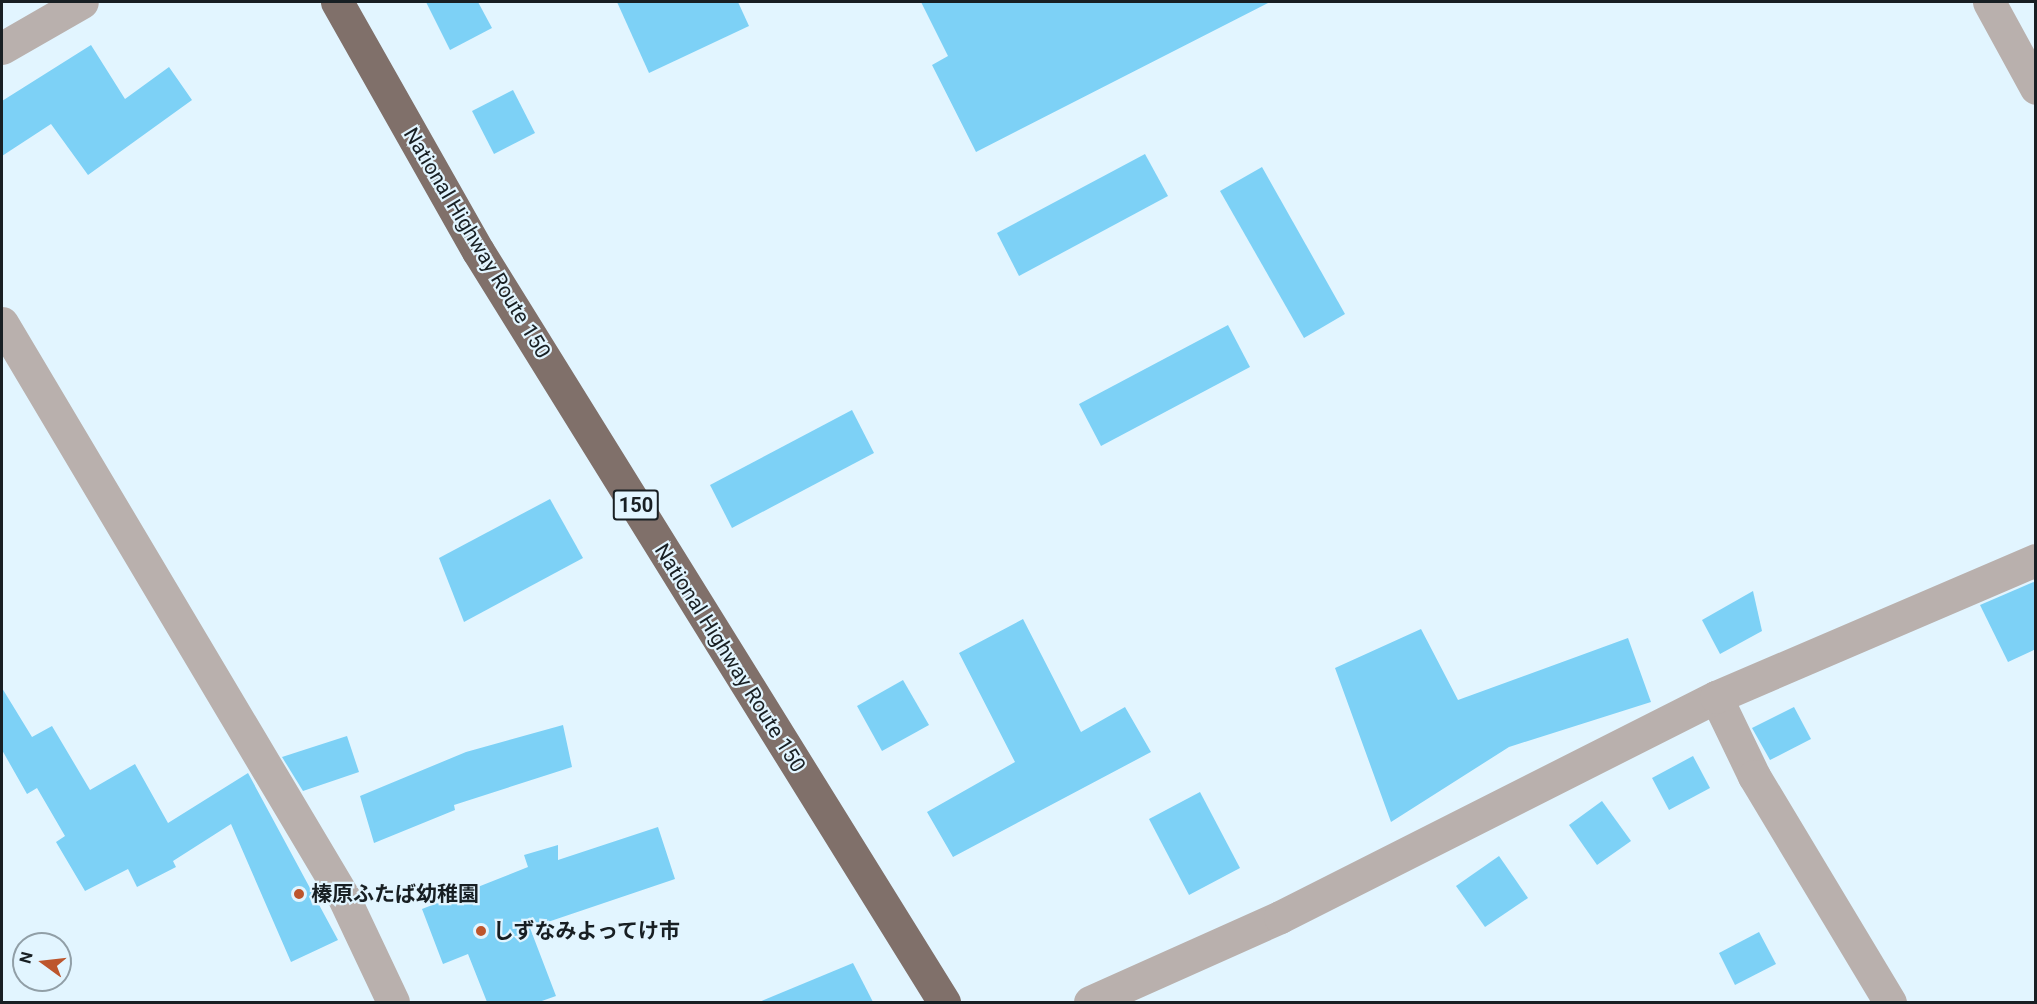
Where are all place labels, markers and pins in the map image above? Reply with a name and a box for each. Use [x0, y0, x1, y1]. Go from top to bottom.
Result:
place label: 榛原ふたば幼稚園 [311, 881, 479, 907]
marker: 榛原ふたば幼稚園 [292, 887, 306, 901]
place label: しずなみよってけ市 [493, 918, 682, 944]
marker: しずなみよってけ市 [474, 924, 488, 938]

